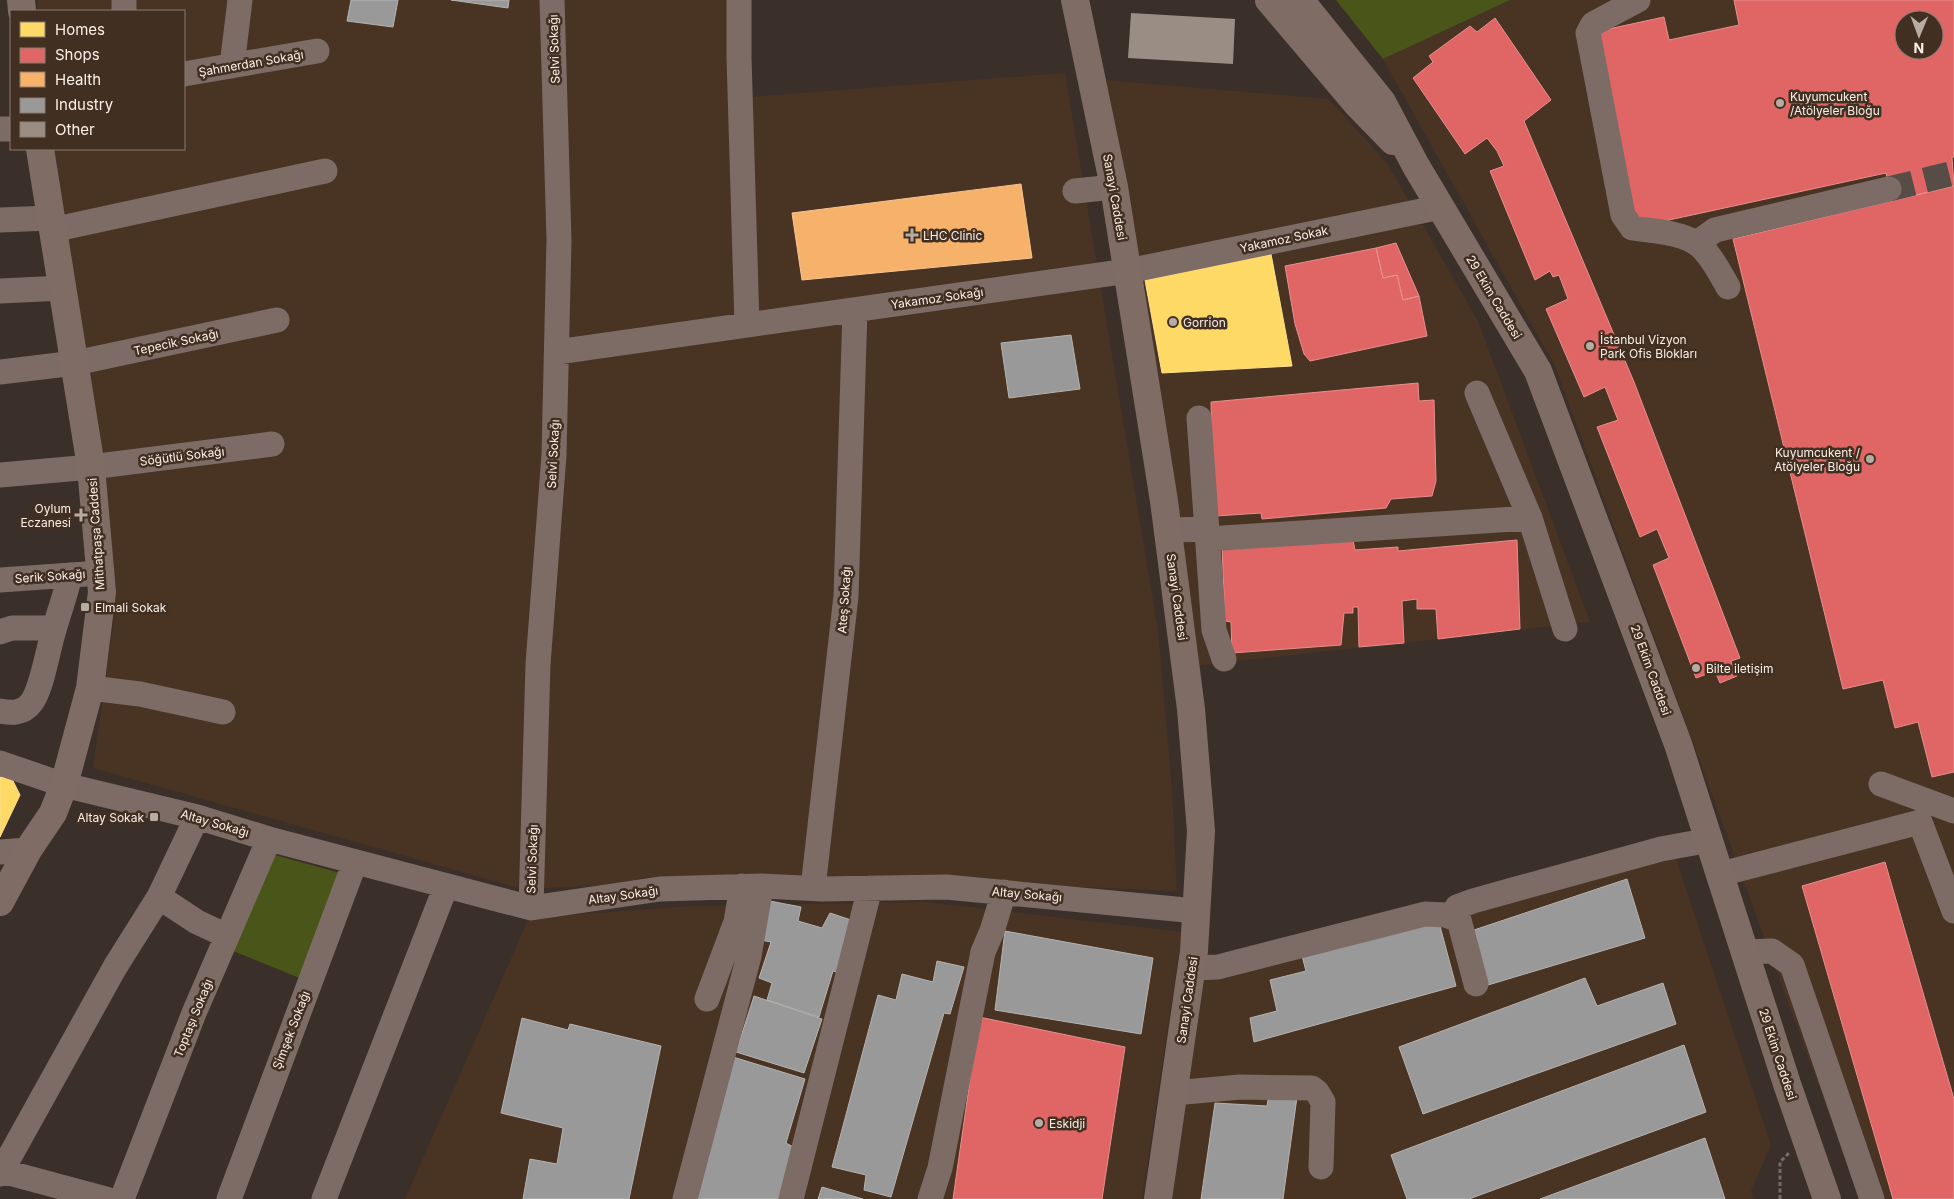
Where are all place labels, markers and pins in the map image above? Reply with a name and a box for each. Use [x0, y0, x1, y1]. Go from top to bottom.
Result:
place label: Kuyumcukent /Atölyeler Bloğu [1790, 89, 1880, 118]
marker: Kuyumcukent /Atölyeler Bloğu [1774, 97, 1786, 109]
marker: LHC Clinic [905, 228, 919, 242]
place label: LHC Clinic [923, 228, 982, 243]
place label: Gorrion [1183, 315, 1226, 330]
marker: Gorrion [1167, 316, 1179, 328]
place label: İstanbul Vizyon Park Ofis Blokları [1600, 332, 1697, 361]
marker: İstanbul Vizyon Park Ofis Blokları [1584, 340, 1596, 352]
place label: Kuyumcukent / Atölyeler Bloğu [1774, 445, 1861, 474]
marker: Kuyumcukent / Atölyeler Bloğu [1864, 453, 1876, 465]
place label: Oylum Eczanesi [20, 501, 71, 530]
marker: Oylum Eczanesi [75, 509, 87, 521]
place label: Elmali Sokak [95, 600, 167, 615]
marker: Elmali Sokak [79, 601, 91, 613]
place label: Bilte iletişim [1706, 661, 1773, 676]
marker: Bilte iletişim [1690, 662, 1702, 674]
place label: Altay Sokak [77, 810, 144, 825]
marker: Altay Sokak [148, 811, 160, 823]
place label: Eskidji [1049, 1116, 1085, 1131]
marker: Eskidji [1033, 1117, 1045, 1129]

